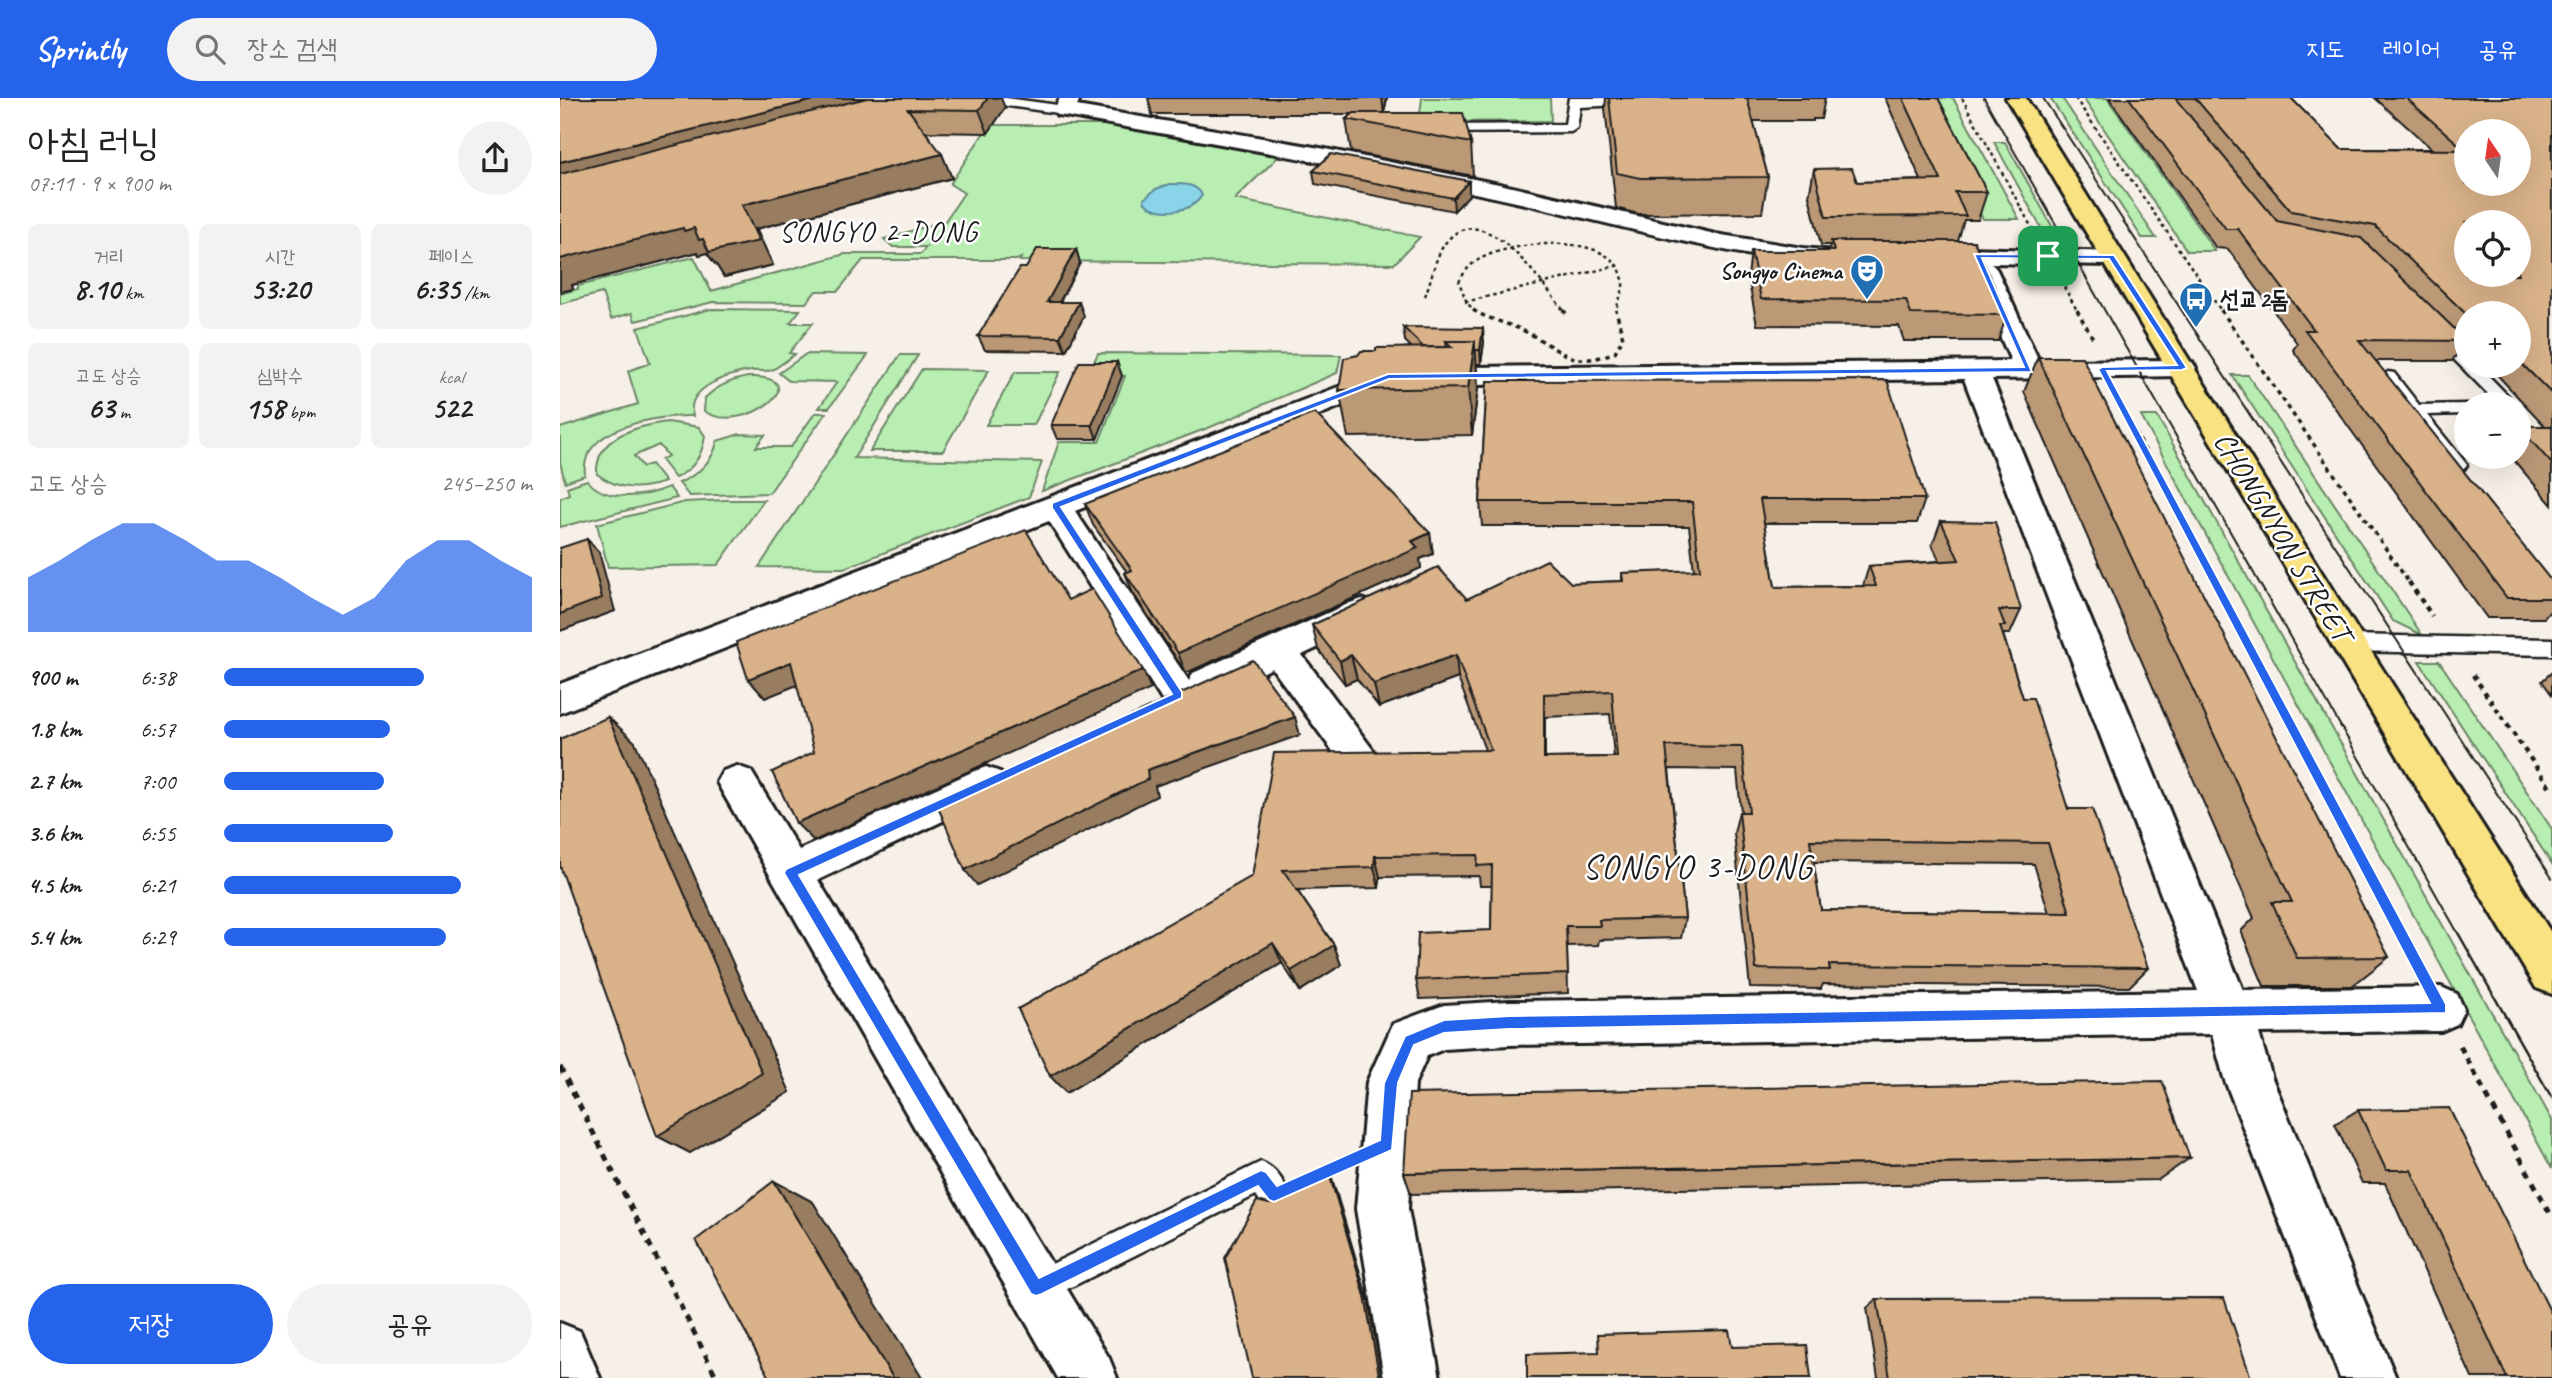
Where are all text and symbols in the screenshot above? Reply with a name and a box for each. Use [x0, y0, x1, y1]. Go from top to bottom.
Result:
search box [167, 18, 657, 81]
text: Sprintly [35, 28, 125, 70]
icon: search [191, 30, 229, 68]
text: 장소 검색 [247, 32, 337, 65]
text: 지도 [2306, 34, 2344, 64]
text: 레이어 [2382, 34, 2440, 64]
text: 공유 [2478, 34, 2517, 64]
text: 아침 러닝 [28, 119, 160, 166]
north arrow [2454, 119, 2530, 196]
map controls [2454, 119, 2531, 469]
button: share [458, 121, 532, 195]
text: 07:11 · 9 × 900 m [28, 169, 171, 198]
button: locate [2454, 210, 2531, 287]
district label: SONGYO 2-DONG [779, 214, 980, 249]
pin [2018, 226, 2078, 286]
icon: arrive [2029, 237, 2067, 275]
text: 거리 [93, 245, 124, 269]
text: 시간 [265, 245, 295, 269]
text: 페이스 [428, 245, 474, 269]
theatre icon: Songyo Cinema [1848, 252, 1886, 301]
place label: Songyo Cinema [1720, 256, 1844, 286]
text: 8.10 [74, 270, 120, 308]
text: 53:20 [250, 270, 310, 308]
text: 6:35 [413, 270, 460, 308]
bus stop icon: 선교2돔 [2177, 280, 2215, 329]
text: km [120, 281, 143, 305]
text: /km [460, 281, 489, 305]
place label: 선교2돔 [2220, 284, 2289, 314]
button: + [2454, 301, 2531, 378]
text: 고도 상승 [76, 364, 142, 388]
text: 심박수 [257, 364, 303, 388]
text: kcal [439, 365, 464, 389]
text: 63 [87, 389, 115, 427]
text: 158 [245, 389, 285, 427]
text: 522 [431, 389, 471, 427]
button: − [2454, 392, 2531, 469]
text: m [115, 400, 130, 424]
text: bpm [285, 400, 315, 424]
street label: CHONGNYON STREET [2206, 425, 2364, 654]
text: 고도 상승 [28, 469, 108, 498]
text: 245–250 m [441, 469, 532, 498]
text: 900 m [28, 663, 77, 692]
text: 6:38 [140, 663, 176, 692]
text: 1.8 km [28, 715, 82, 744]
text: 6:57 [140, 715, 176, 744]
text: 2.7 km [28, 767, 81, 796]
text: 7:00 [140, 767, 176, 796]
text: 3.6 km [28, 819, 82, 848]
text: 6:55 [140, 819, 176, 848]
district label: SONGYO 3-DONG [1583, 846, 1815, 888]
text: 4.5 km [28, 871, 81, 900]
text: 6:21 [140, 871, 176, 900]
text: 5.4 km [28, 923, 81, 952]
text: 6:29 [140, 923, 176, 952]
button: 저장 [28, 1284, 273, 1364]
button: 공유 [287, 1284, 532, 1364]

